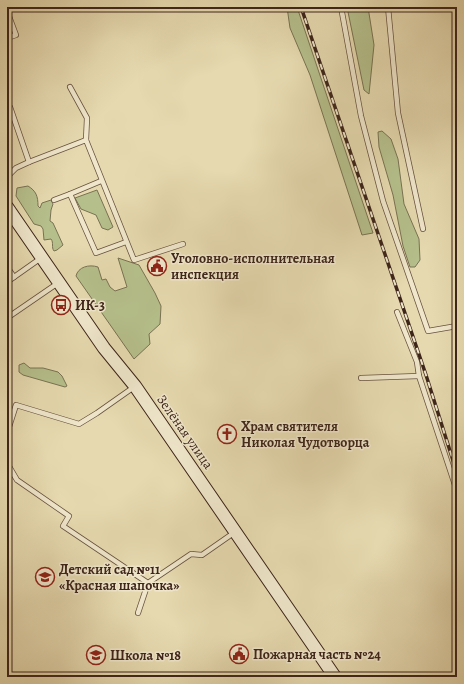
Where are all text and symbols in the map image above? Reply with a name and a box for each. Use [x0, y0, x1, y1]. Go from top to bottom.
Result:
place label: Уголовно-исполнительная инспекция [171, 249, 335, 284]
public building icon: Уголовно-исполнительная инспекция [146, 255, 168, 277]
bus stop icon: ИК-3 [50, 294, 72, 316]
place label: ИК-3 [75, 296, 105, 315]
street label: Зелёная улица [152, 391, 218, 473]
place label: Храм святителя Николая Чудотворца [241, 417, 370, 452]
church icon: Храм святителя Николая Чудотворца [216, 423, 238, 445]
place label: Детский сад №11 «Красная шапочка» [59, 560, 180, 595]
school or university icon: Детский сад №11 «Красная шапочка» [34, 566, 56, 588]
public building icon: Пожарная часть №24 [228, 643, 250, 665]
school or university icon: Школа №18 [85, 644, 107, 666]
place label: Пожарная часть №24 [253, 645, 381, 664]
place label: Школа №18 [110, 646, 181, 665]

